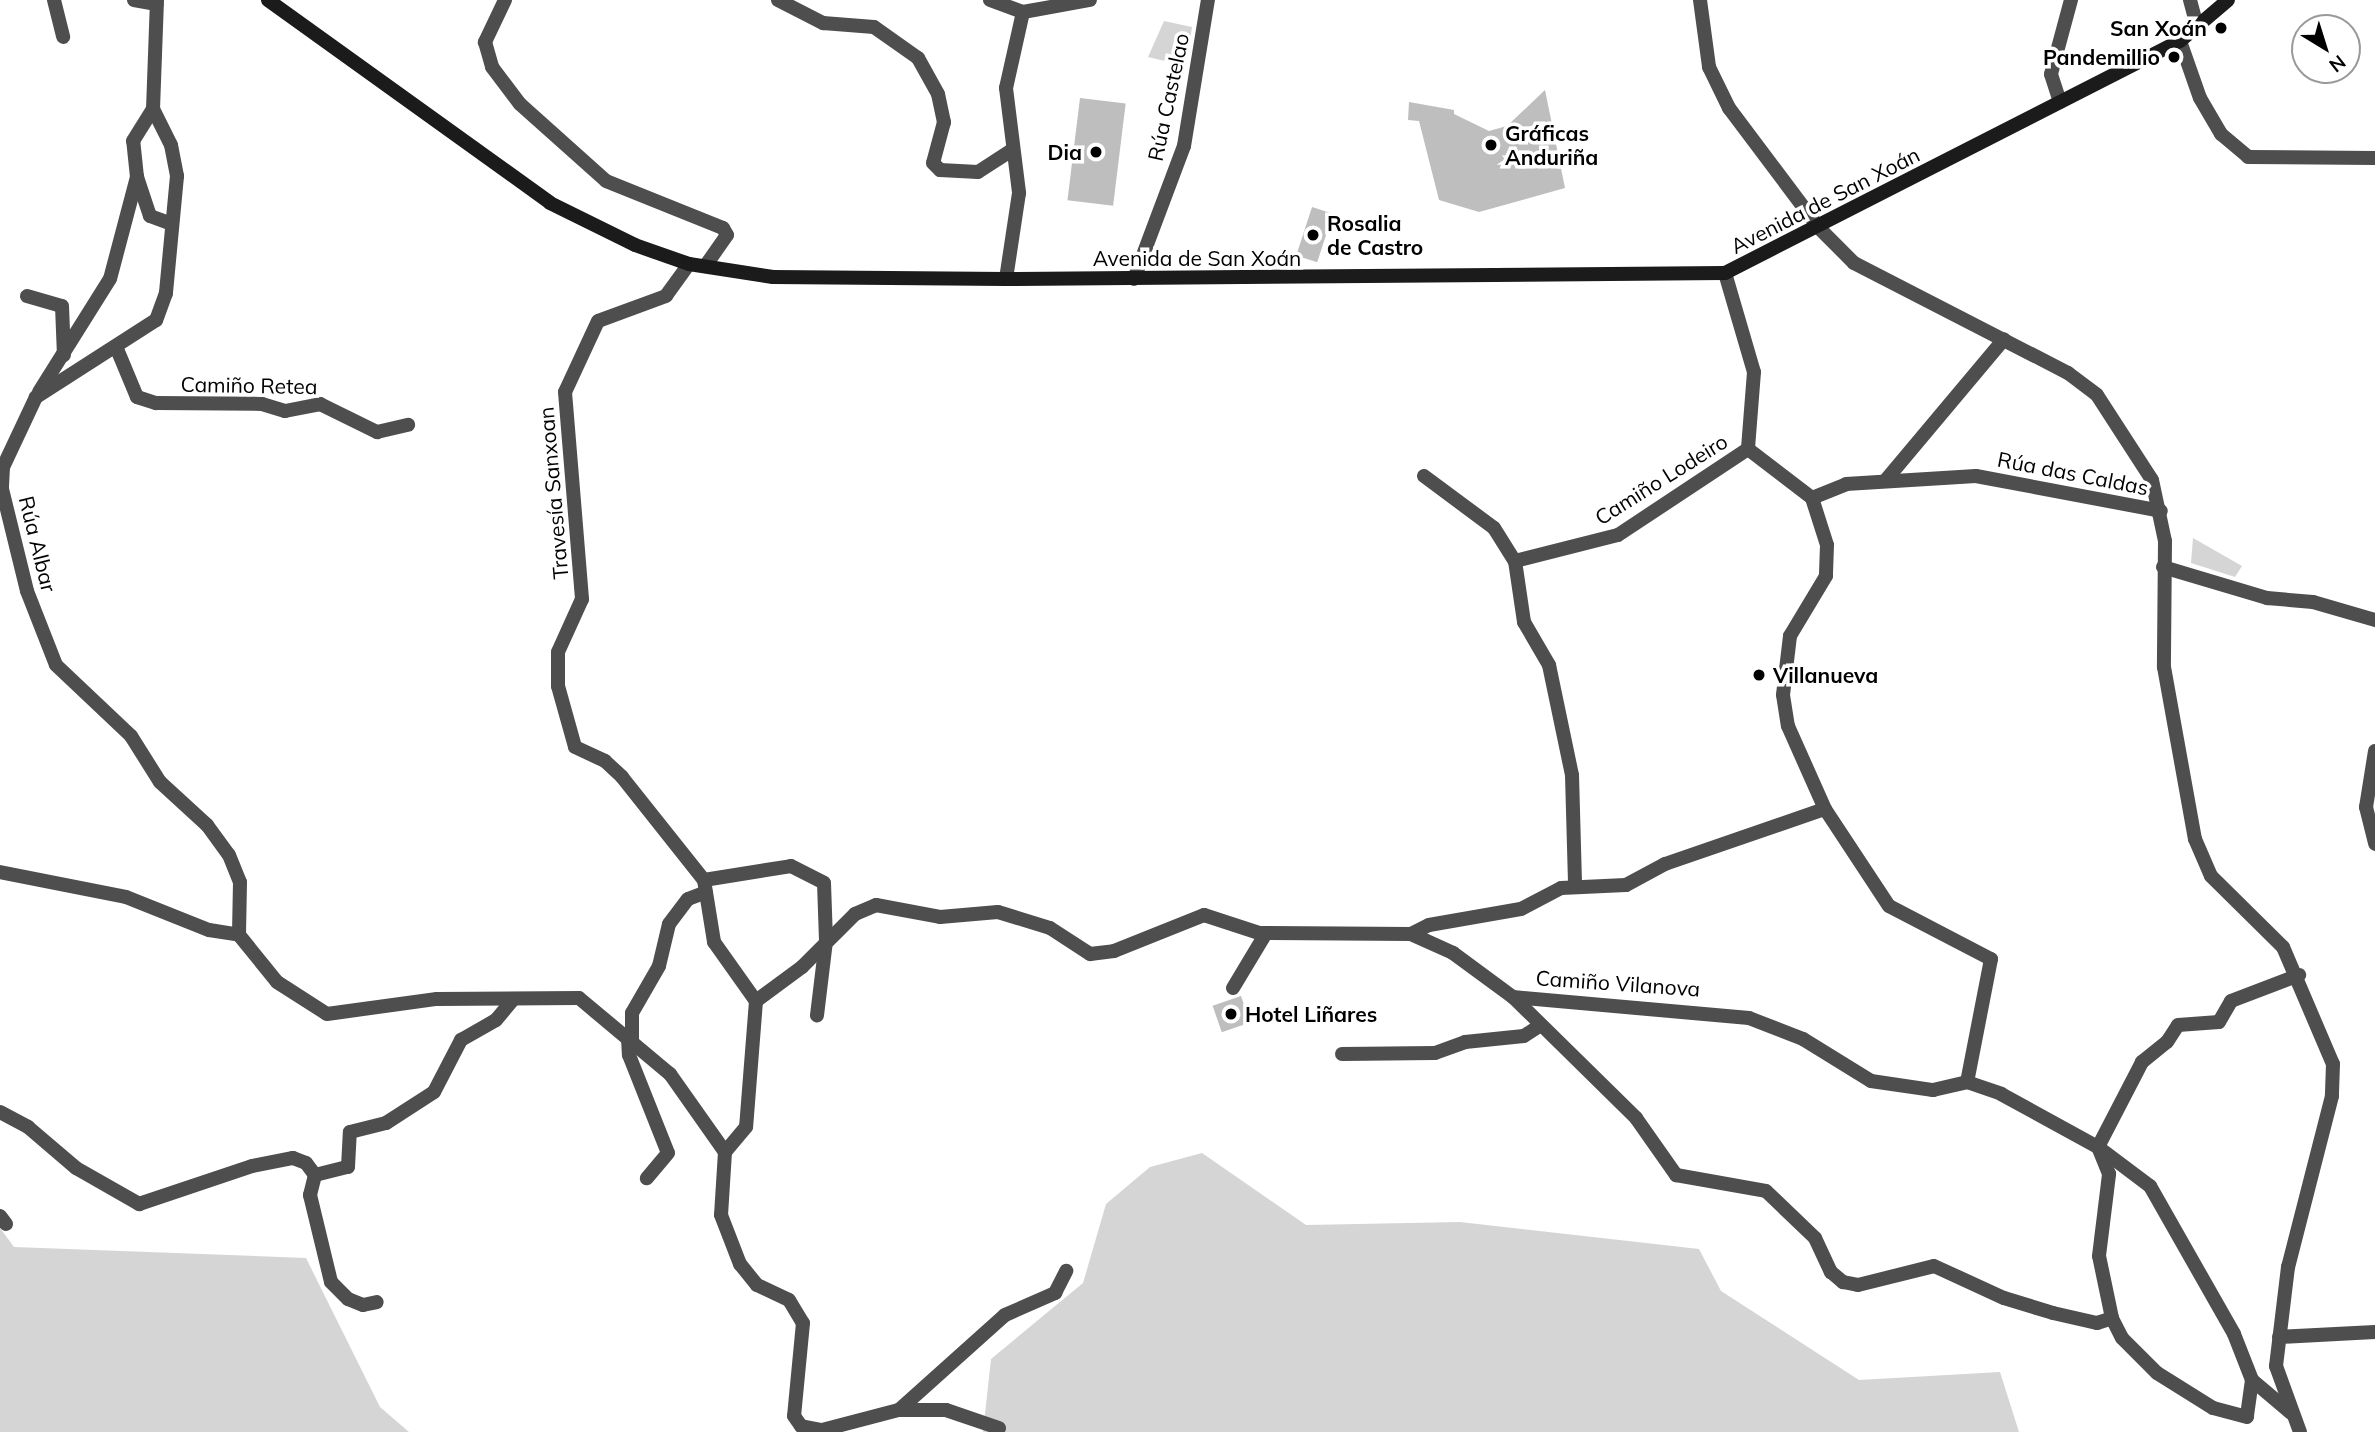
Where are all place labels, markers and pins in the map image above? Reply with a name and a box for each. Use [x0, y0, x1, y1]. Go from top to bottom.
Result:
place label: San Xoán [2110, 15, 2207, 41]
marker: San Xoán [2213, 20, 2229, 36]
place label: Pandemillio [2043, 44, 2160, 70]
marker: Pandemillio [2166, 49, 2182, 65]
place label: Gráficas Anduriña [1505, 120, 1598, 170]
marker: Gráficas Anduriña [1483, 137, 1499, 153]
place label: Dia [1047, 139, 1082, 165]
marker: Dia [1088, 144, 1104, 160]
place label: Rosalia de Castro [1327, 210, 1423, 260]
marker: Rosalia de Castro [1305, 227, 1321, 243]
place label: Villanueva [1773, 662, 1878, 688]
marker: Villanueva [1751, 667, 1767, 683]
place label: Hotel Liñares [1245, 1001, 1377, 1027]
marker: Hotel Liñares [1223, 1006, 1239, 1022]

